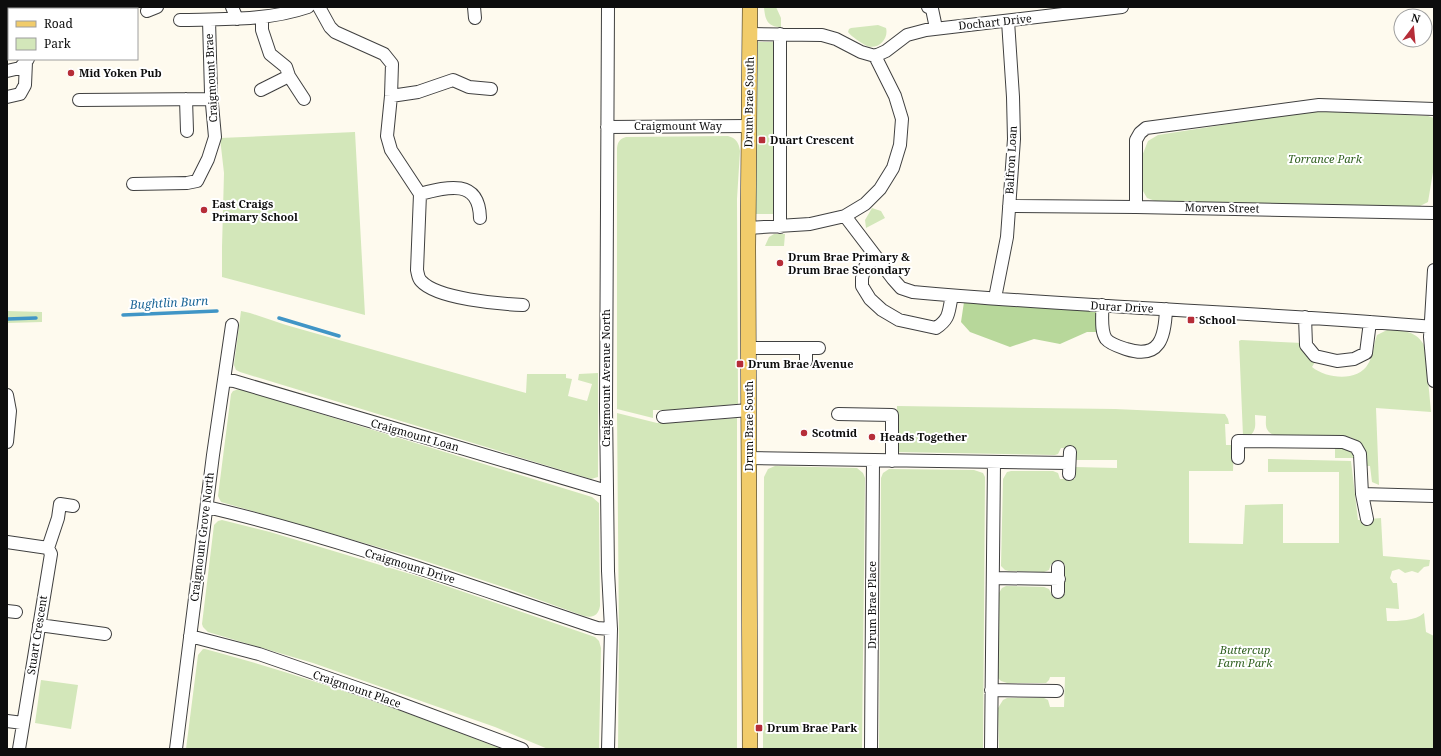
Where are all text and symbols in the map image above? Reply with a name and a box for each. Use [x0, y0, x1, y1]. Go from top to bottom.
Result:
legend [8, 8, 138, 60]
north arrow [1393, 8, 1433, 48]
street label: Dochart Drive [957, 10, 1033, 33]
text: N [1410, 10, 1422, 26]
text: Road [44, 15, 74, 32]
street label: Craigmount Brae [201, 33, 220, 123]
text: Park [44, 35, 72, 52]
street label: Drum Brae South [740, 57, 757, 147]
place label: Mid Yoken Pub [79, 65, 162, 80]
marker: Mid Yoken Pub [66, 68, 76, 78]
street label: Craigmount Way [634, 118, 723, 133]
street label: Balfron Loan [1001, 125, 1020, 195]
place label: Duart Crescent [770, 132, 855, 147]
marker: Duart Crescent [757, 135, 767, 145]
park label: Torrance Park [1288, 151, 1363, 166]
place label: East Craigs Primary School [212, 196, 298, 224]
street label: Morven Street [1185, 199, 1260, 216]
marker: East Craigs Primary School [199, 205, 209, 215]
place label: Drum Brae Primary & Drum Brae Secondary [788, 249, 911, 277]
marker: Drum Brae Primary & Drum Brae Secondary [775, 258, 785, 268]
water label: Bughtlin Burn [128, 292, 209, 313]
street label: Durar Drive [1090, 297, 1154, 316]
street label: Craigmount Avenue North [598, 309, 613, 447]
place label: School [1199, 312, 1236, 327]
marker: School [1186, 315, 1196, 325]
place label: Drum Brae Avenue [748, 356, 853, 371]
marker: Drum Brae Avenue [735, 359, 745, 369]
street label: Drum Brae South [741, 381, 756, 471]
street label: Craigmount Loan [369, 415, 461, 454]
place label: Scotmid [812, 425, 857, 440]
marker: Scotmid [799, 428, 809, 438]
place label: Heads Together [880, 429, 967, 444]
marker: Heads Together [867, 432, 877, 442]
street label: Craigmount Grove North [186, 471, 217, 602]
street label: Craigmount Drive [363, 545, 457, 586]
street label: Drum Brae Place [864, 561, 879, 649]
street label: Stuart Crescent [23, 594, 50, 676]
park label: Buttercup Farm Park [1217, 642, 1273, 670]
street label: Craigmount Place [311, 666, 403, 711]
place label: Drum Brae Park [767, 720, 857, 735]
marker: Drum Brae Park [754, 723, 764, 733]

